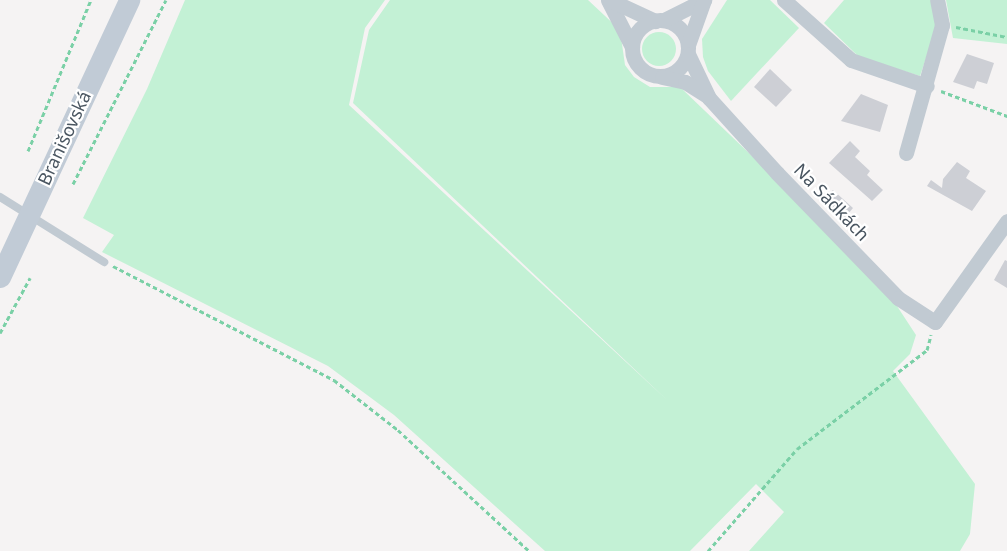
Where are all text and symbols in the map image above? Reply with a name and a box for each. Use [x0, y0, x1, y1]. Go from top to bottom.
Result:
street label: Branišovská [33, 88, 95, 188]
street label: Na Sádkách [790, 159, 874, 245]

